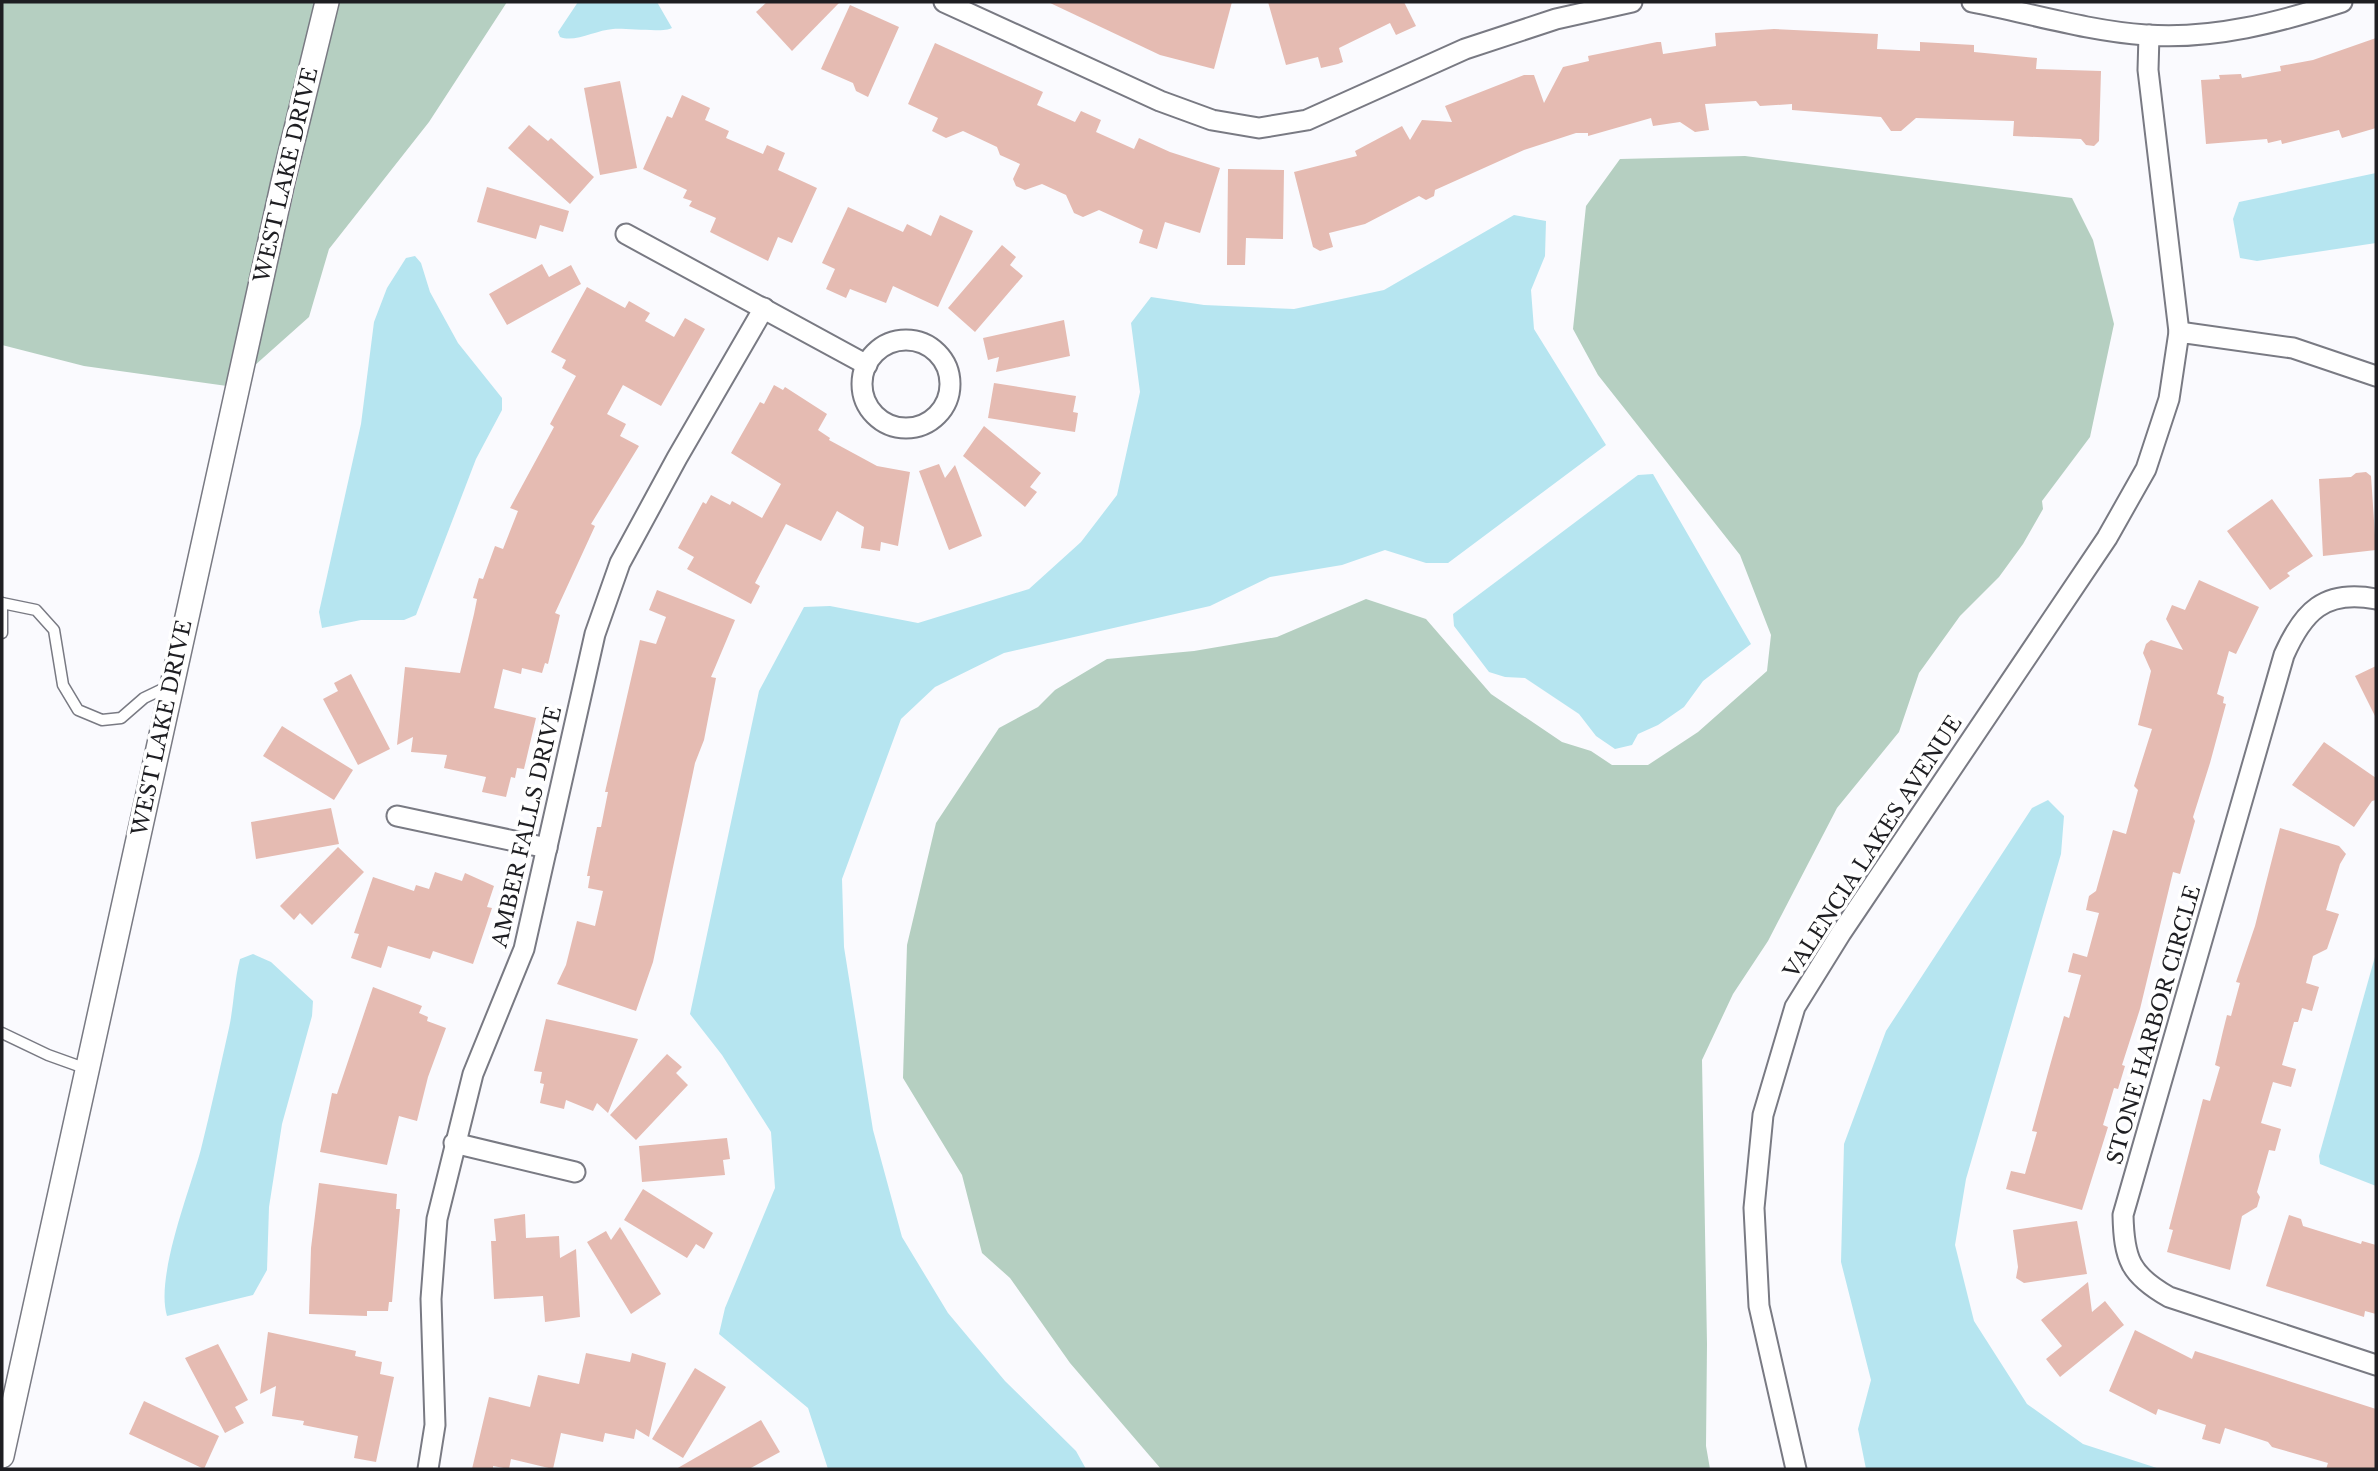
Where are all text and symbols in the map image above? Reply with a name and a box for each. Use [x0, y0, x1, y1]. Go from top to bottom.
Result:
street label: WEST LAKE DRIVE [248, 65, 323, 286]
street label: WEST LAKE DRIVE [126, 618, 198, 839]
street label: AMBER FALLS DRIVE [486, 704, 567, 951]
street label: VALENCIA LAKES AVENUE [1778, 711, 1968, 984]
street label: STONE HARBOR CIRCLE [2102, 883, 2206, 1167]

